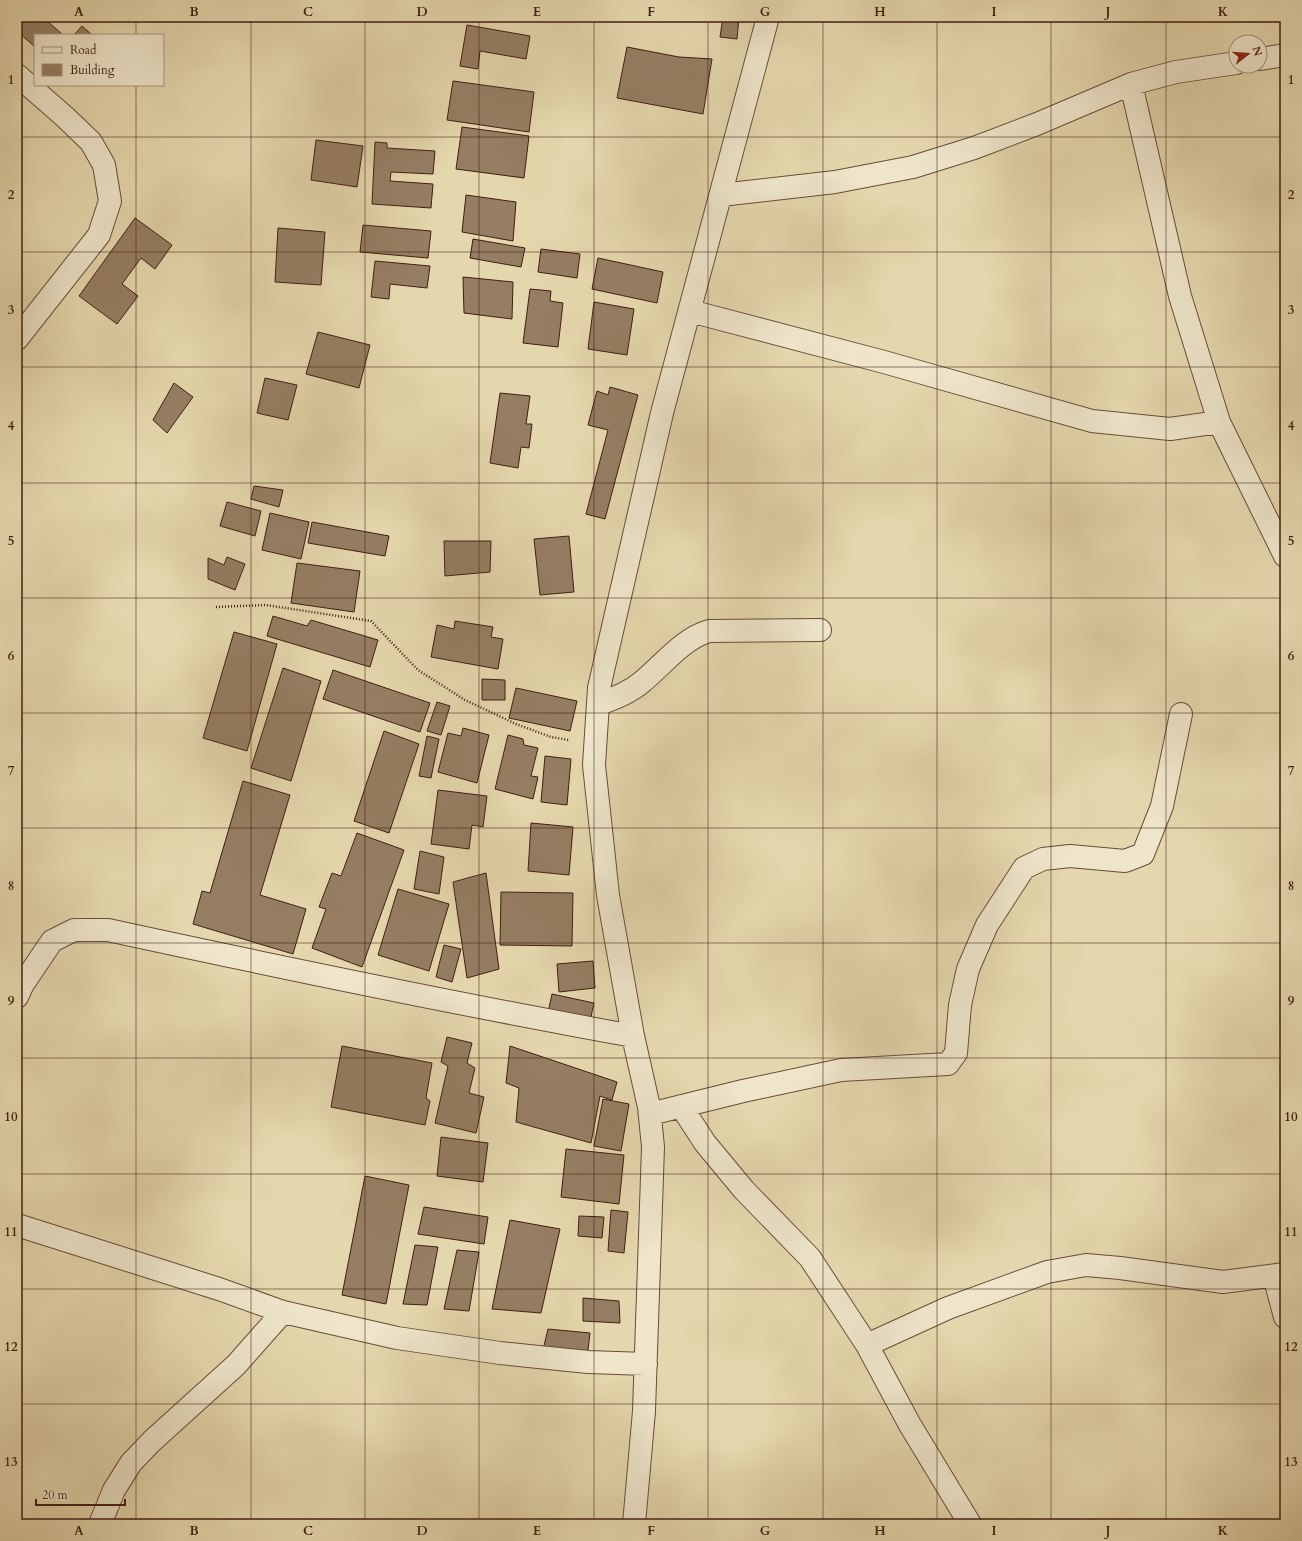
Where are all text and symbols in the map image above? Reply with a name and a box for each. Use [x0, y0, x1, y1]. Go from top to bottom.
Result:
text: A [74, 3, 84, 21]
text: B [189, 3, 199, 21]
text: C [303, 3, 313, 21]
text: D [416, 3, 428, 21]
text: E [533, 3, 541, 21]
text: F [647, 3, 655, 21]
text: G [760, 3, 771, 21]
text: H [874, 3, 886, 21]
text: I [991, 3, 997, 21]
text: J [1104, 3, 1111, 21]
text: K [1218, 3, 1229, 21]
legend [34, 34, 164, 86]
north arrow [1228, 34, 1268, 74]
text: Road [70, 42, 97, 58]
text: N [1249, 44, 1266, 58]
text: Building [70, 62, 115, 78]
text: 1 [8, 71, 14, 89]
text: 1 [1288, 71, 1294, 89]
text: 2 [8, 186, 15, 204]
text: 2 [1288, 186, 1295, 204]
text: 3 [8, 301, 15, 319]
text: 3 [1288, 301, 1295, 319]
text: 4 [8, 417, 15, 435]
text: 4 [1288, 417, 1295, 435]
text: 5 [8, 532, 14, 550]
text: 5 [1288, 532, 1294, 550]
text: 6 [8, 647, 15, 665]
text: 6 [1288, 647, 1295, 665]
text: 7 [8, 762, 15, 780]
text: 7 [1288, 762, 1295, 780]
text: 8 [8, 877, 14, 895]
text: 8 [1288, 877, 1294, 895]
text: 9 [8, 992, 15, 1010]
text: 9 [1288, 992, 1295, 1010]
text: 10 [4, 1108, 18, 1126]
text: 10 [1284, 1108, 1298, 1126]
text: 11 [4, 1223, 18, 1241]
text: 11 [1284, 1223, 1298, 1241]
text: 12 [4, 1338, 18, 1356]
text: 12 [1284, 1338, 1298, 1356]
text: 13 [4, 1453, 18, 1471]
text: 13 [1284, 1453, 1298, 1471]
scale bar [36, 1481, 125, 1507]
text: 20 m [42, 1487, 69, 1503]
text: A [74, 1522, 84, 1540]
text: B [189, 1522, 199, 1540]
text: C [303, 1522, 313, 1540]
text: D [416, 1522, 428, 1540]
text: E [533, 1522, 541, 1540]
text: F [647, 1522, 655, 1540]
text: G [760, 1522, 771, 1540]
text: H [874, 1522, 886, 1540]
text: I [991, 1522, 997, 1540]
text: J [1104, 1522, 1111, 1540]
text: K [1218, 1522, 1229, 1540]

